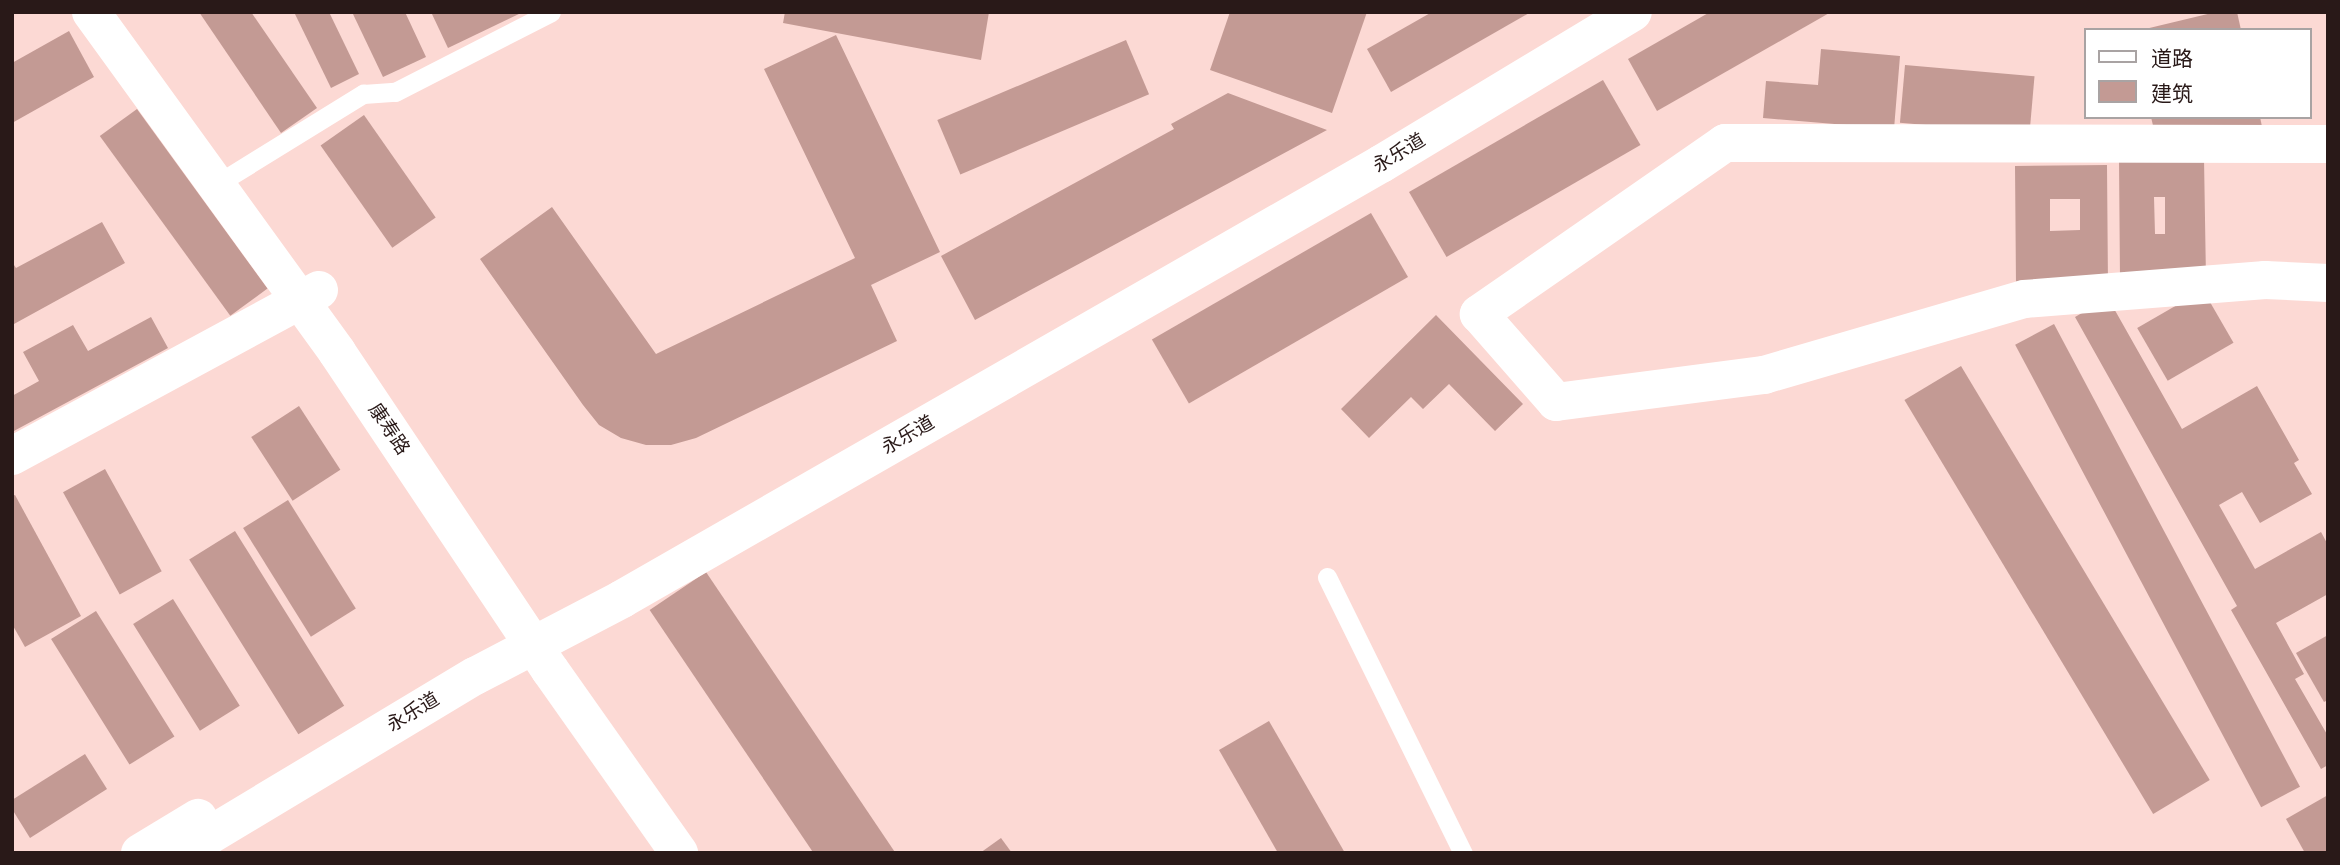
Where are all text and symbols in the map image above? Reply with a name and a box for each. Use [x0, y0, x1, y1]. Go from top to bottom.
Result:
legend [2084, 28, 2312, 119]
text: 道路 [2151, 45, 2193, 72]
text: 建筑 [2151, 80, 2193, 107]
street label: 永乐道 [1369, 129, 1429, 177]
street label: 康寿路 [364, 399, 414, 459]
street label: 永乐道 [878, 411, 938, 459]
street label: 永乐道 [383, 688, 443, 736]

